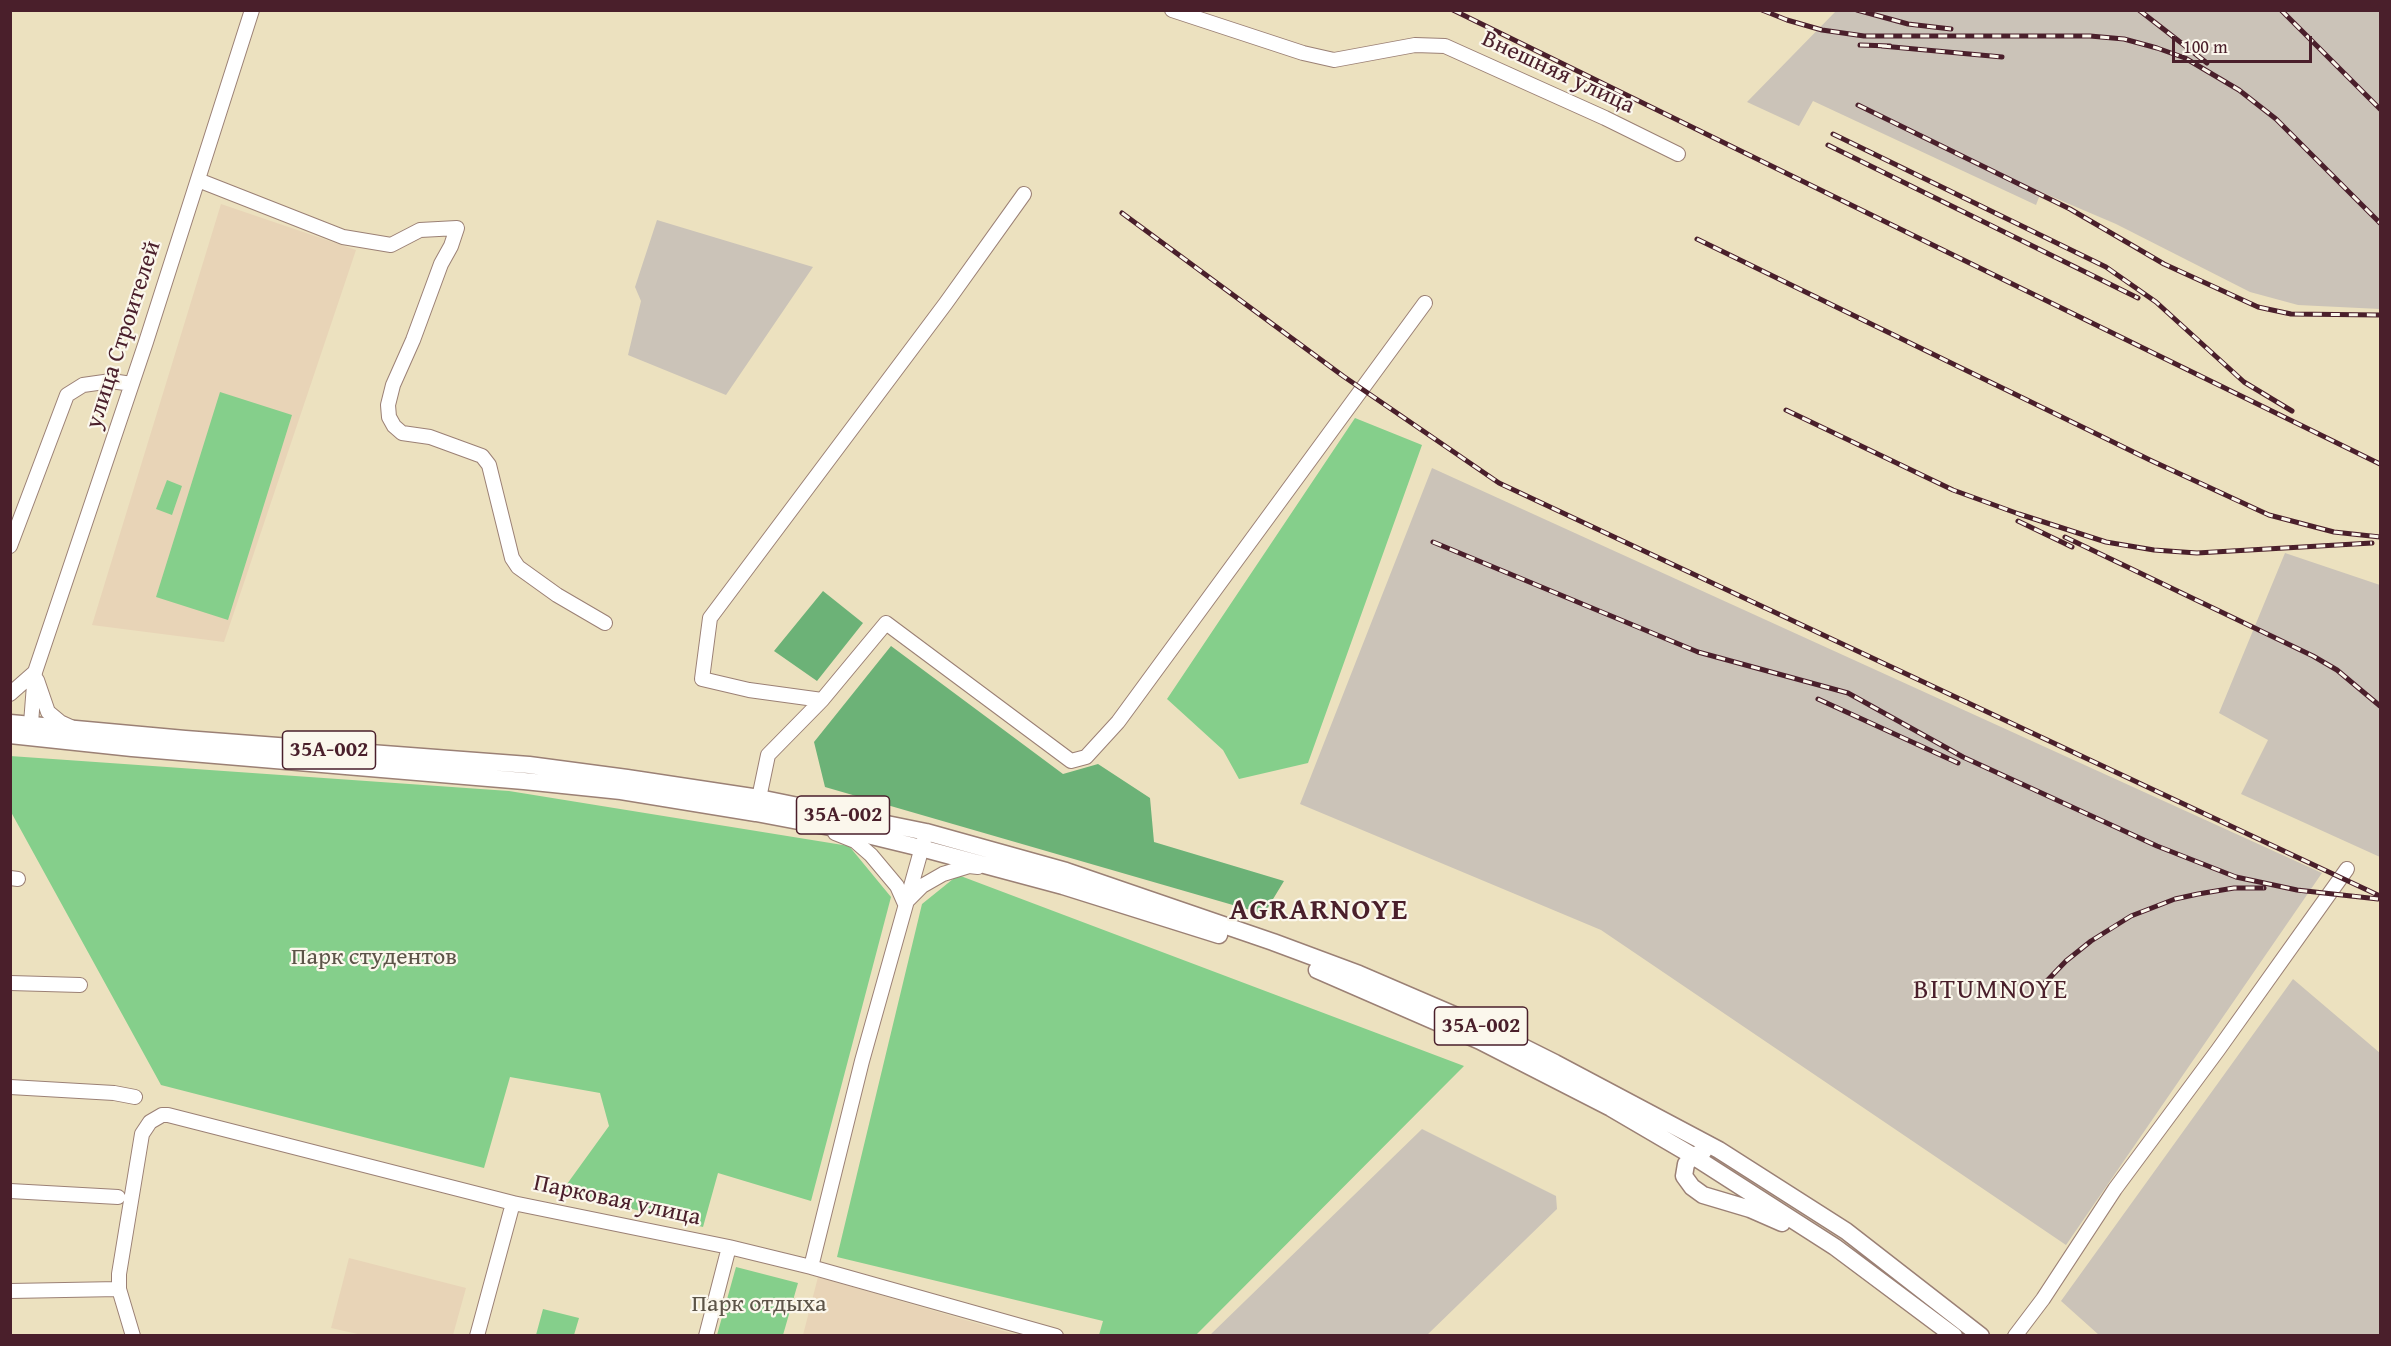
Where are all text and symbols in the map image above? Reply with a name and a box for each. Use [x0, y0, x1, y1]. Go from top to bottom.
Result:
scale bar [2175, 24, 2314, 62]
street label: Внешняя улица [1477, 25, 1639, 121]
text: 100 m [2183, 33, 2228, 60]
street label: улица Строителей [80, 237, 168, 433]
road number: 35А-002 [282, 731, 376, 769]
road number: 35А-002 [796, 796, 890, 834]
district label: AGRARNOYE [1229, 893, 1409, 929]
park label: Парк студентов [291, 944, 457, 972]
district label: BITUMNOYE [1913, 975, 2069, 1007]
road number: 35А-002 [1434, 1007, 1528, 1045]
street label: Парковая улица [531, 1169, 703, 1233]
park label: Парк отдыха [691, 1291, 827, 1319]

